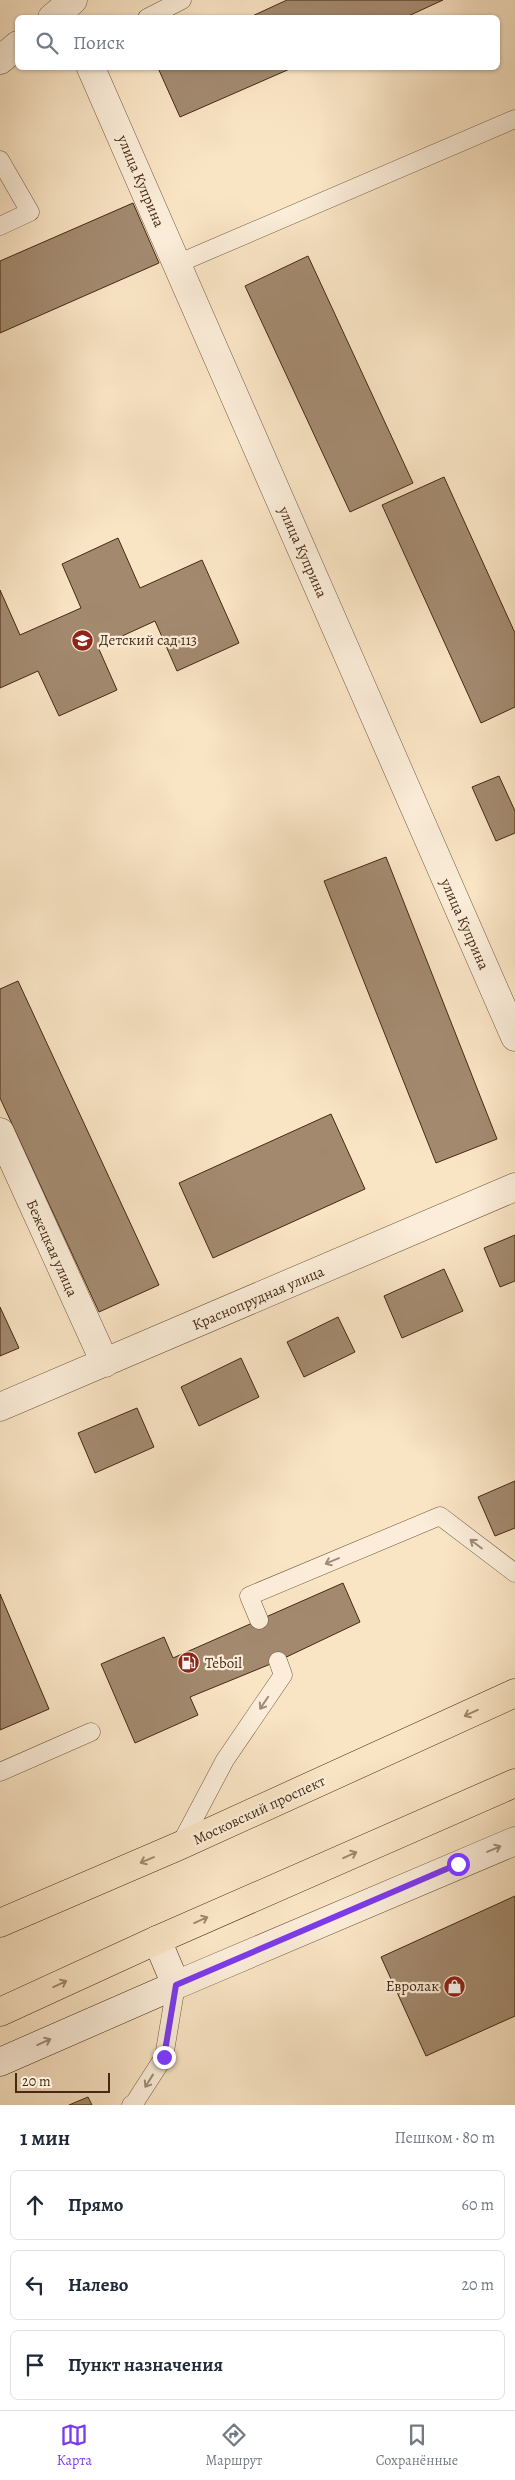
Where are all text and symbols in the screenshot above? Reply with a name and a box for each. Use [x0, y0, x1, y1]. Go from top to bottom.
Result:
search box [15, 15, 500, 70]
icon: search [33, 29, 61, 57]
text: Поиск [73, 30, 125, 56]
street label: улица Куприна [112, 131, 169, 230]
street label: улица Куприна [274, 502, 332, 601]
school or university icon: Детский сад 113 [71, 628, 95, 652]
place label: Детский сад 113 [99, 630, 197, 650]
street label: улица Куприна [436, 874, 494, 973]
street label: Бежецкая улица [22, 1196, 82, 1300]
street label: Краснопрудная улица [189, 1261, 327, 1335]
one-way arrow [470, 1538, 483, 1549]
one-way arrow [325, 1556, 340, 1566]
fuel station icon: Teboil [177, 1651, 201, 1675]
place label: Teboil [205, 1653, 242, 1673]
one-way arrow [259, 1696, 269, 1710]
one-way arrow [464, 1709, 479, 1719]
street label: Московский проспект [190, 1770, 329, 1849]
one-way arrow [487, 1844, 502, 1853]
one-way arrow [342, 1850, 357, 1859]
route start [447, 1853, 470, 1876]
one-way arrow [140, 1855, 155, 1865]
one-way arrow [193, 1915, 208, 1925]
shop icon: Евролак [443, 1974, 467, 1998]
place label: Евролак [386, 1976, 439, 1996]
one-way arrow [52, 1979, 67, 1989]
one-way arrow [36, 2037, 51, 2047]
route end [153, 2046, 176, 2069]
scale bar [15, 2070, 110, 2093]
text: 20 m [22, 2072, 51, 2091]
one-way arrow [143, 2074, 154, 2088]
text: 1 мин [20, 2124, 70, 2152]
text: Пешком · 80 m [395, 2127, 495, 2149]
icon: ahead [21, 2191, 49, 2219]
text: Прямо [68, 2192, 123, 2218]
text: 60 m [462, 2194, 494, 2216]
icon: left [21, 2271, 49, 2299]
text: Налево [68, 2272, 128, 2298]
text: 20 m [461, 2274, 494, 2296]
icon: arrive [21, 2351, 49, 2379]
text: Пункт назначения [68, 2352, 223, 2378]
tab: Карта [57, 2421, 92, 2470]
tab: Маршрут [206, 2421, 262, 2470]
tab: Сохранённые [376, 2421, 458, 2470]

